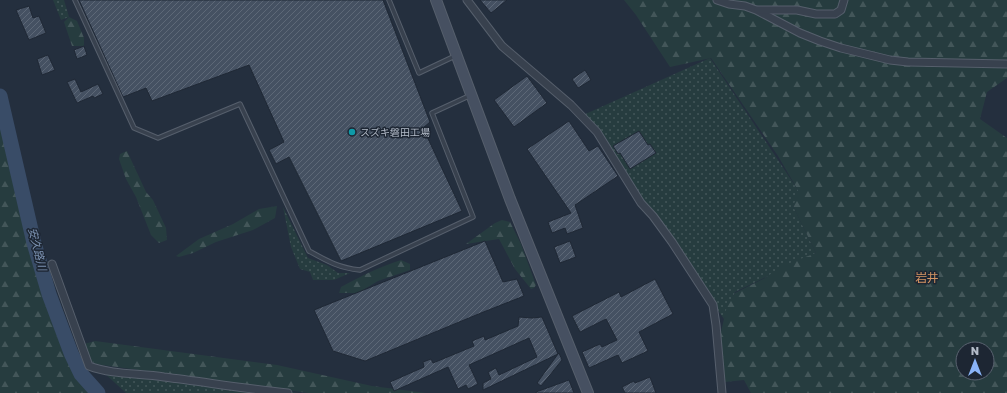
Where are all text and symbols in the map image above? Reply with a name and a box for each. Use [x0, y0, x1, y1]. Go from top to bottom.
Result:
place label: スズキ磐田工場 [360, 126, 430, 138]
marker: スズキ磐田工場 [347, 127, 357, 137]
water label: 安久路川 [26, 226, 50, 273]
district label: 岩井 [915, 270, 939, 285]
north arrow [955, 341, 995, 381]
text: N [971, 344, 979, 357]

